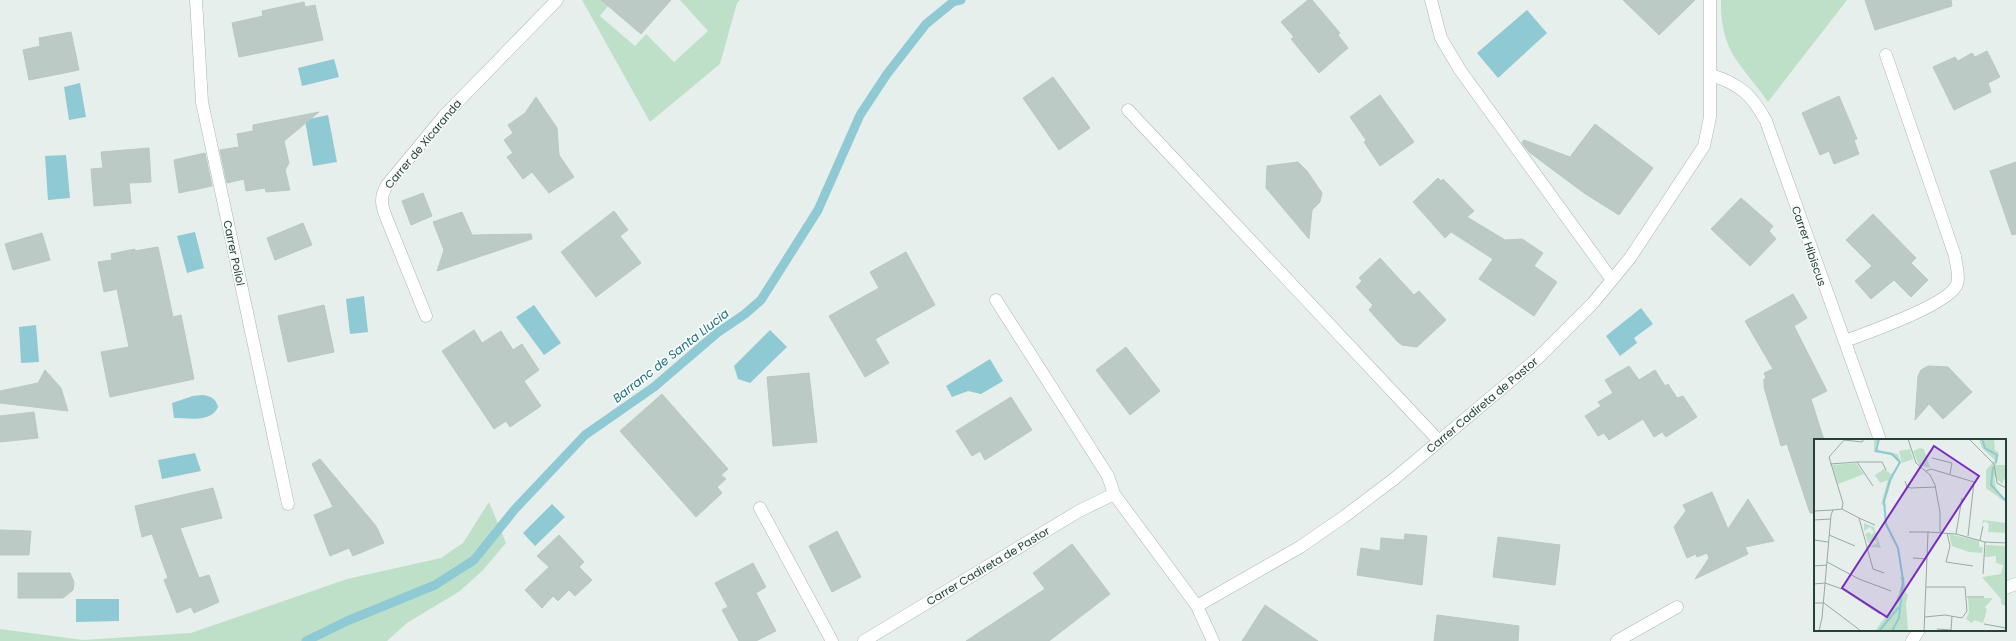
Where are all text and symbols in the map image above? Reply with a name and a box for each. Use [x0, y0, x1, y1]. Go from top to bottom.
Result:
street label: Carrer de Xicaranda [381, 96, 465, 192]
street label: Carrer Hibiscus [1788, 204, 1830, 288]
street label: Carrer Poliol [219, 219, 249, 287]
water label: Barranc de Santa Llucia [609, 305, 732, 406]
street label: Carrer Cadireta de Pastor [1423, 353, 1541, 457]
inset map [1814, 439, 2006, 631]
street label: Carrer Cadireta de Pastor [923, 523, 1053, 609]

